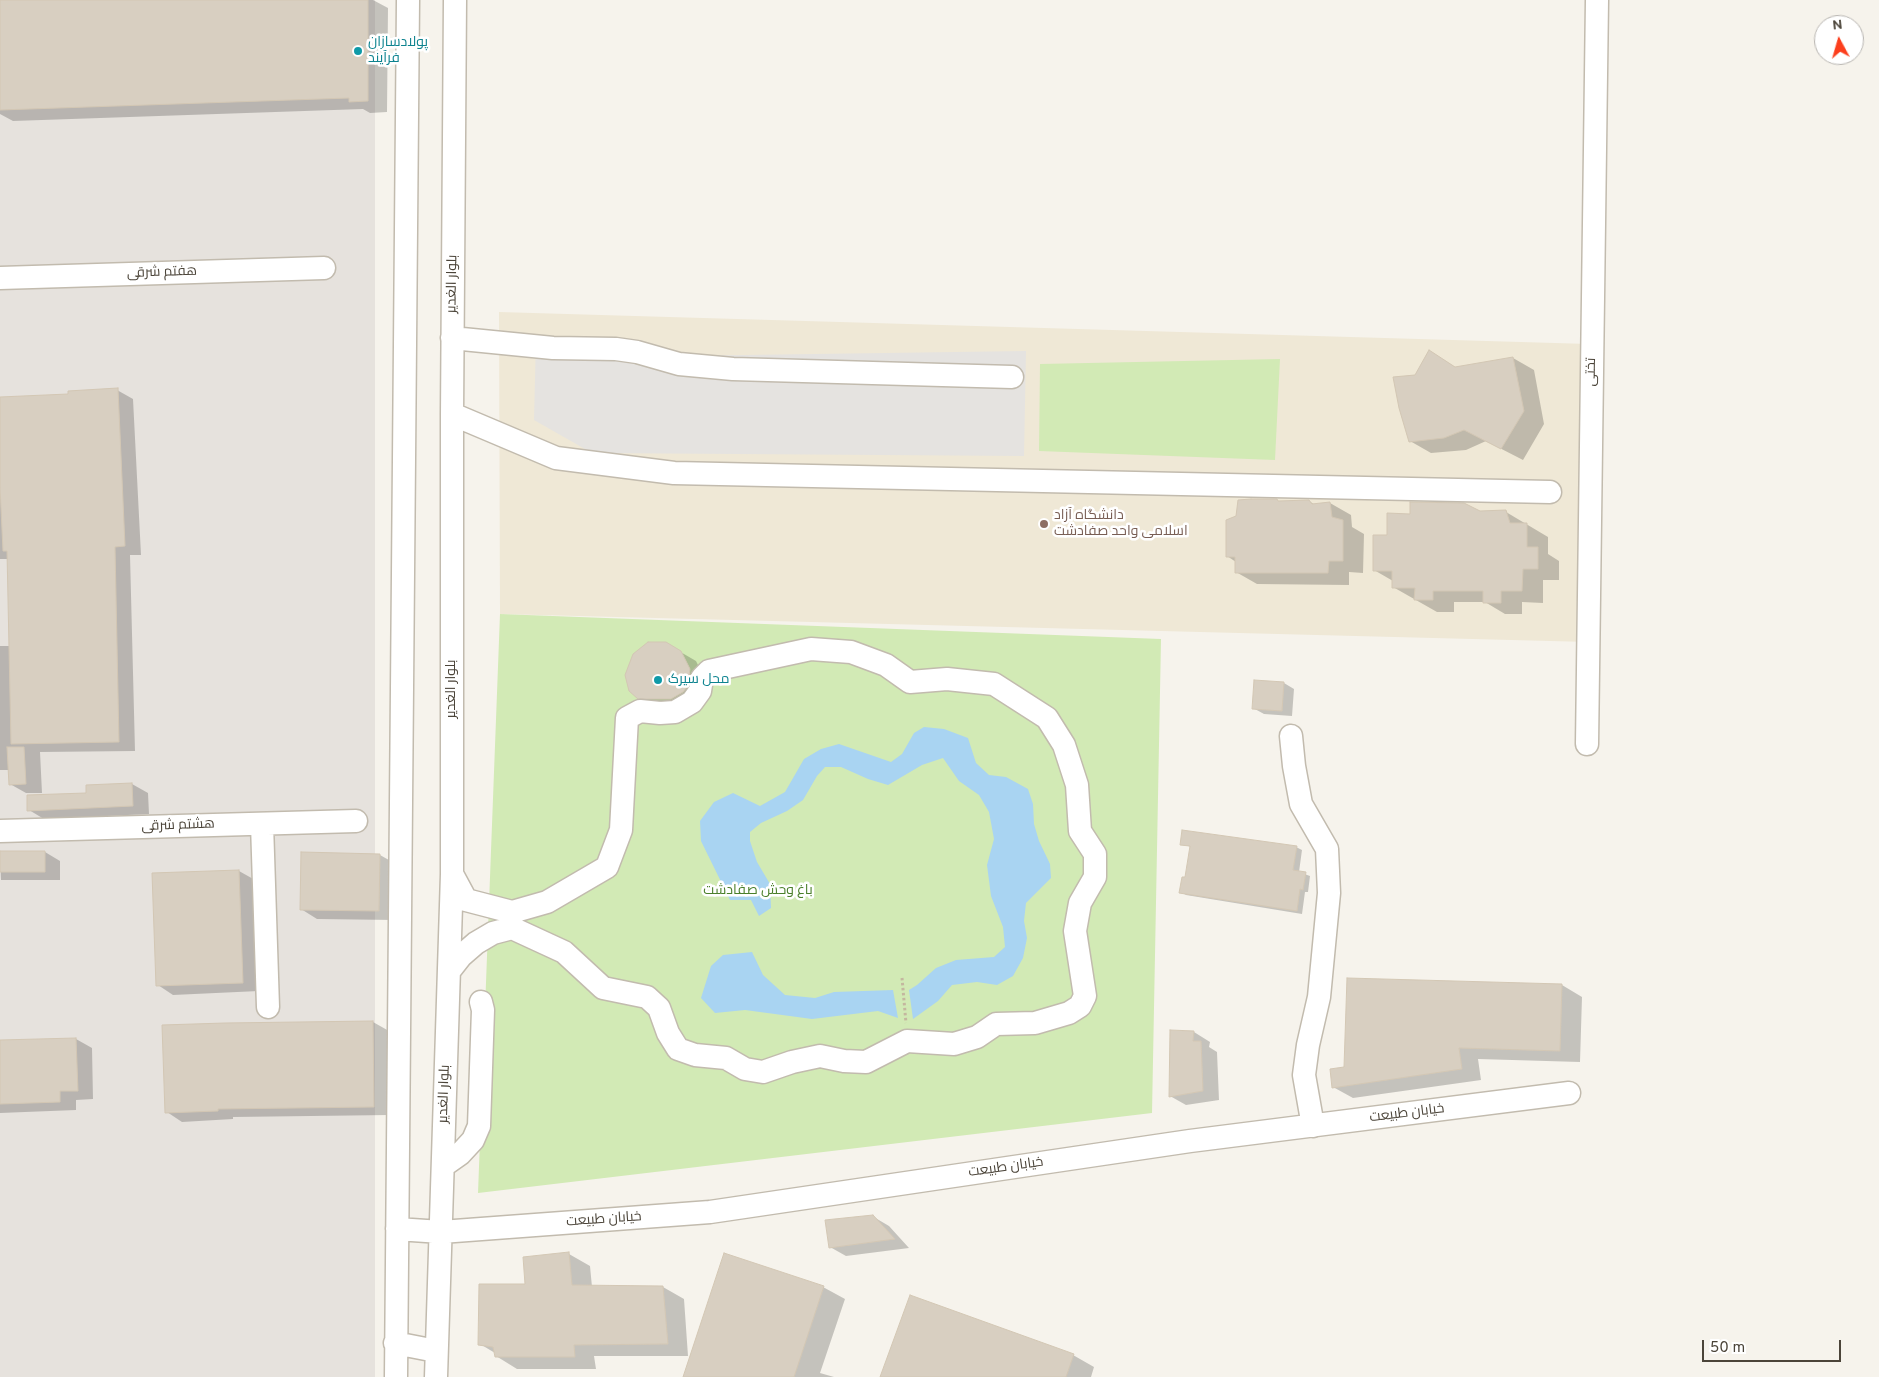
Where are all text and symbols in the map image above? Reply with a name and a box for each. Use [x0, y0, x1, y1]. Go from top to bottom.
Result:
north arrow [1814, 15, 1864, 65]
text: N [1832, 17, 1843, 35]
place label: پولادسازان فرآیند [368, 35, 428, 68]
marker: پولادسازان فرآیند [352, 45, 364, 57]
street label: بلوار الغدیر [444, 254, 462, 314]
street label: هفتم شرقی [127, 263, 197, 283]
street label: تختی [1583, 358, 1601, 386]
place label: دانشگاه آزاد اسلامی واحد صفادشت [1054, 508, 1188, 540]
marker: دانشگاه آزاد اسلامی واحد صفادشت [1038, 518, 1050, 530]
street label: بلوار الغدیر [444, 660, 460, 718]
place label: محل سیرک [668, 672, 729, 688]
marker: محل سیرک [652, 674, 664, 686]
street label: هشتم شرقی [141, 816, 215, 836]
park label: باغ وحش صفادشت [703, 883, 813, 899]
street label: بلوار الغدیر [436, 1064, 454, 1124]
street label: خیابان طبیعت [1369, 1101, 1445, 1127]
street label: خیابان طبیعت [967, 1154, 1045, 1182]
street label: خیابان طبیعت [566, 1209, 642, 1231]
scale bar [1704, 1330, 1843, 1362]
text: 50 m [1710, 1339, 1745, 1358]

